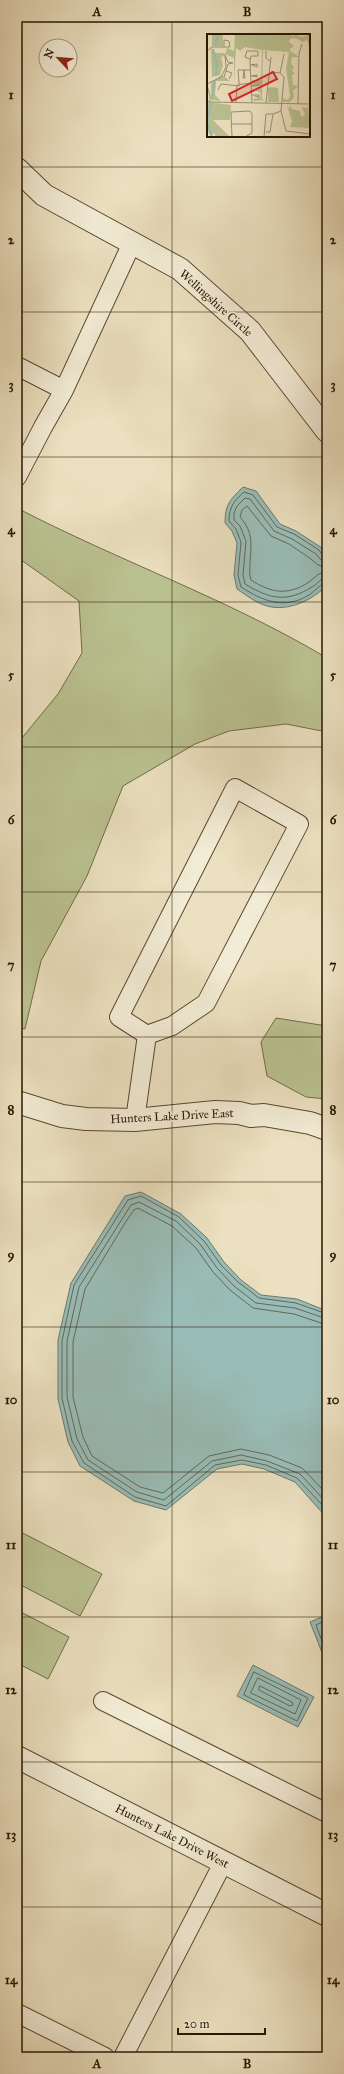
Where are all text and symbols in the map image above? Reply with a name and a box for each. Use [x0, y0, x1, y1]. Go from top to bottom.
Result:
text: A [92, 4, 102, 20]
text: B [243, 4, 252, 20]
inset map [207, 34, 310, 137]
north arrow [38, 38, 78, 78]
text: N [42, 46, 58, 61]
text: 1 [8, 87, 14, 103]
text: 1 [330, 87, 336, 103]
text: 2 [8, 232, 15, 248]
text: 2 [330, 232, 337, 248]
street label: Wellingshire Circle [176, 267, 255, 340]
text: 3 [8, 377, 14, 393]
text: 3 [330, 377, 336, 393]
text: 4 [7, 522, 15, 538]
text: 4 [329, 522, 337, 538]
text: 5 [8, 667, 15, 683]
text: 5 [330, 667, 337, 683]
text: 6 [8, 812, 16, 828]
text: 6 [330, 812, 338, 828]
text: 7 [8, 957, 15, 973]
text: 7 [330, 957, 337, 973]
text: 8 [8, 1102, 15, 1118]
text: 8 [330, 1102, 337, 1118]
street label: Hunters Lake Drive East [110, 1106, 235, 1126]
text: 9 [8, 1247, 15, 1263]
text: 9 [330, 1247, 337, 1263]
text: 10 [5, 1392, 18, 1408]
text: 10 [327, 1392, 340, 1408]
text: 11 [6, 1537, 16, 1553]
text: 11 [328, 1537, 338, 1553]
text: 12 [5, 1682, 17, 1698]
text: 12 [327, 1682, 339, 1698]
street label: Hunters Lake Drive West [113, 1801, 232, 1871]
text: 13 [6, 1827, 16, 1843]
text: 13 [328, 1827, 338, 1843]
text: 14 [5, 1972, 18, 1988]
text: 14 [327, 1972, 340, 1988]
scale bar [178, 2010, 265, 2036]
text: 20 m [184, 2017, 210, 2031]
text: A [92, 2056, 102, 2072]
text: B [243, 2056, 252, 2072]

